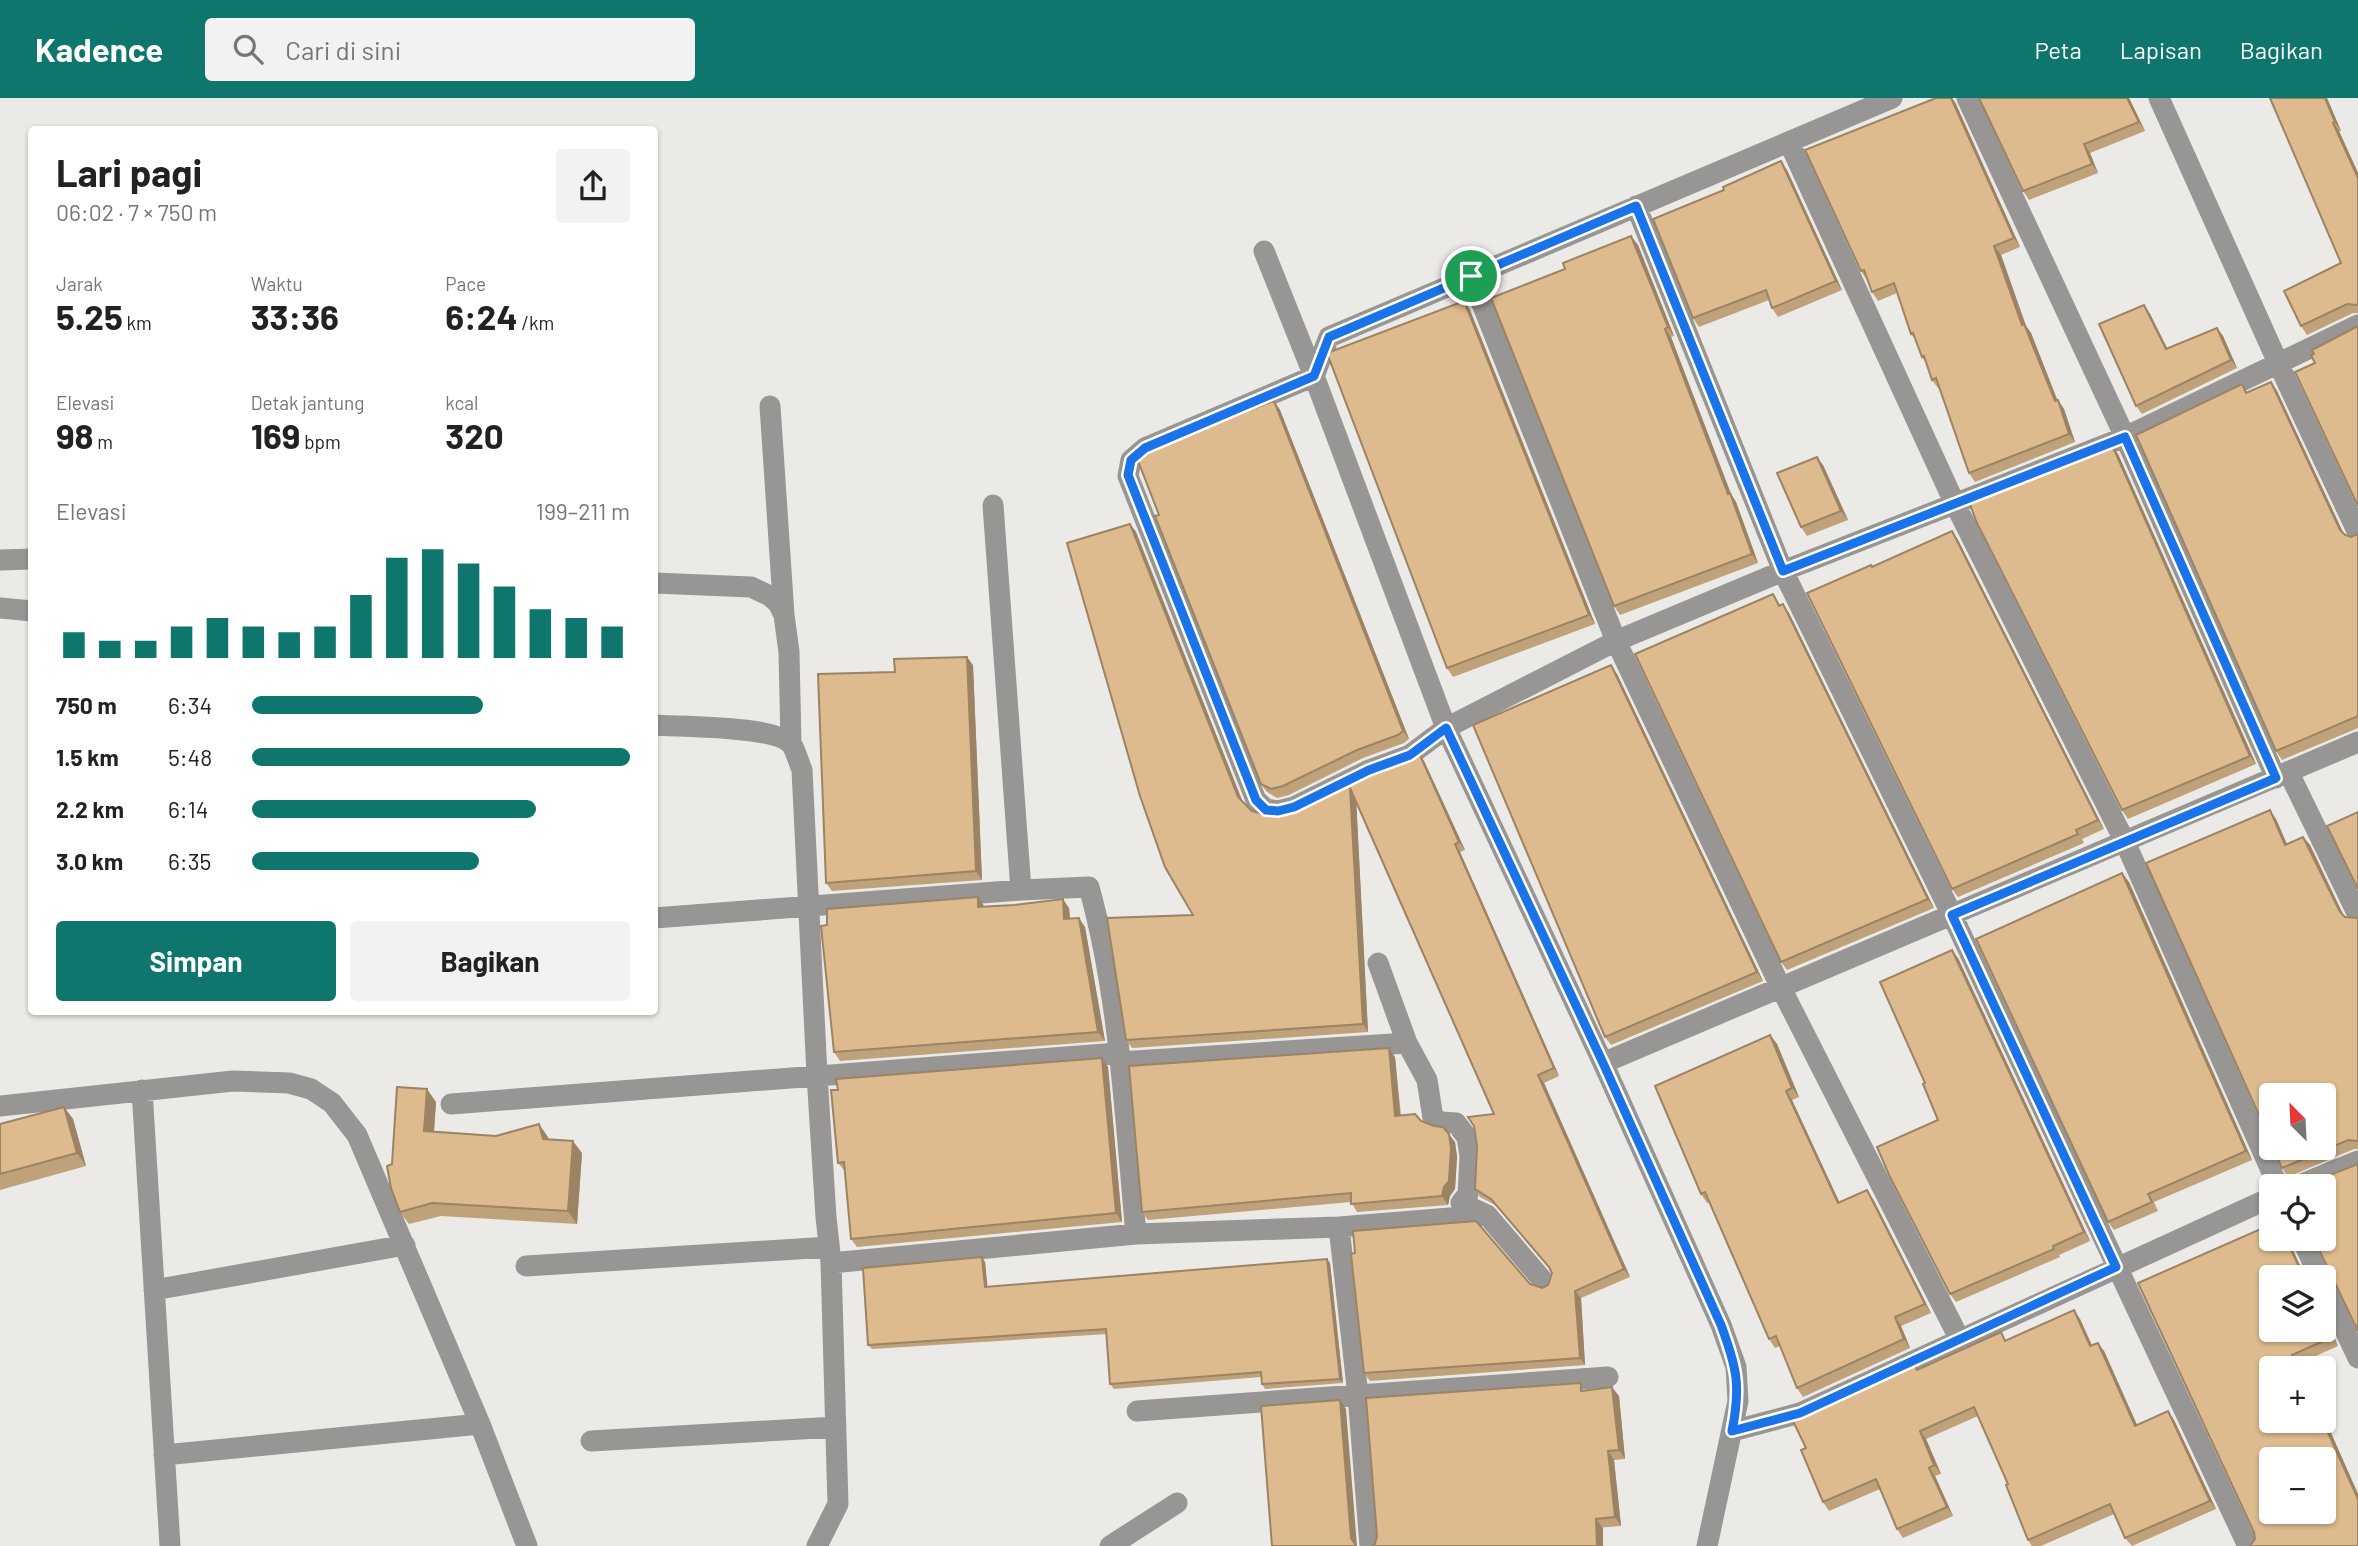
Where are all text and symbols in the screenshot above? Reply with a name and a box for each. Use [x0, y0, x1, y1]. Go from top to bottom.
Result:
search box [205, 18, 695, 81]
text: Kadence [35, 29, 163, 69]
icon: search [229, 30, 267, 68]
text: Cari di sini [285, 34, 401, 65]
text: Peta [2034, 35, 2082, 64]
text: Lapisan [2120, 35, 2202, 64]
text: Bagikan [2240, 35, 2323, 64]
text: Lari pagi [56, 149, 202, 195]
button: share [556, 149, 630, 223]
text: 06:02 · 7 × 750 m [56, 198, 217, 226]
pin [1441, 246, 1501, 306]
icon: arrive [1452, 257, 1490, 295]
text: Jarak [56, 272, 103, 295]
text: Waktu [251, 272, 303, 295]
text: Pace [445, 272, 486, 295]
text: 5.25 [56, 295, 123, 337]
text: 33:36 [251, 295, 339, 337]
text: 6:24 [445, 295, 518, 337]
text: km [123, 311, 152, 334]
text: /km [518, 311, 554, 334]
text: Elevasi [56, 391, 114, 414]
text: Detak jantung [251, 391, 364, 414]
text: kcal [445, 391, 478, 414]
text: 98 [56, 414, 94, 456]
text: 169 [251, 414, 300, 456]
text: 320 [445, 414, 504, 456]
text: m [94, 430, 113, 453]
text: bpm [300, 430, 341, 453]
text: Elevasi [56, 497, 127, 525]
text: 199–211 m [536, 497, 630, 525]
text: 750 m [56, 691, 117, 719]
text: 6:34 [168, 691, 212, 719]
text: 1.5 km [56, 743, 119, 771]
text: 5:48 [168, 743, 212, 771]
text: 2.2 km [56, 795, 124, 823]
text: 6:14 [168, 795, 208, 823]
text: 3.0 km [56, 847, 123, 875]
text: 6:35 [168, 847, 211, 875]
button: Simpan [56, 921, 336, 1001]
button: Bagikan [350, 921, 630, 1001]
north arrow [2259, 1083, 2336, 1160]
map controls [2259, 1083, 2336, 1524]
button: locate [2259, 1174, 2336, 1251]
button: layers [2259, 1265, 2336, 1342]
button: + [2259, 1356, 2336, 1433]
button: − [2259, 1447, 2336, 1524]

